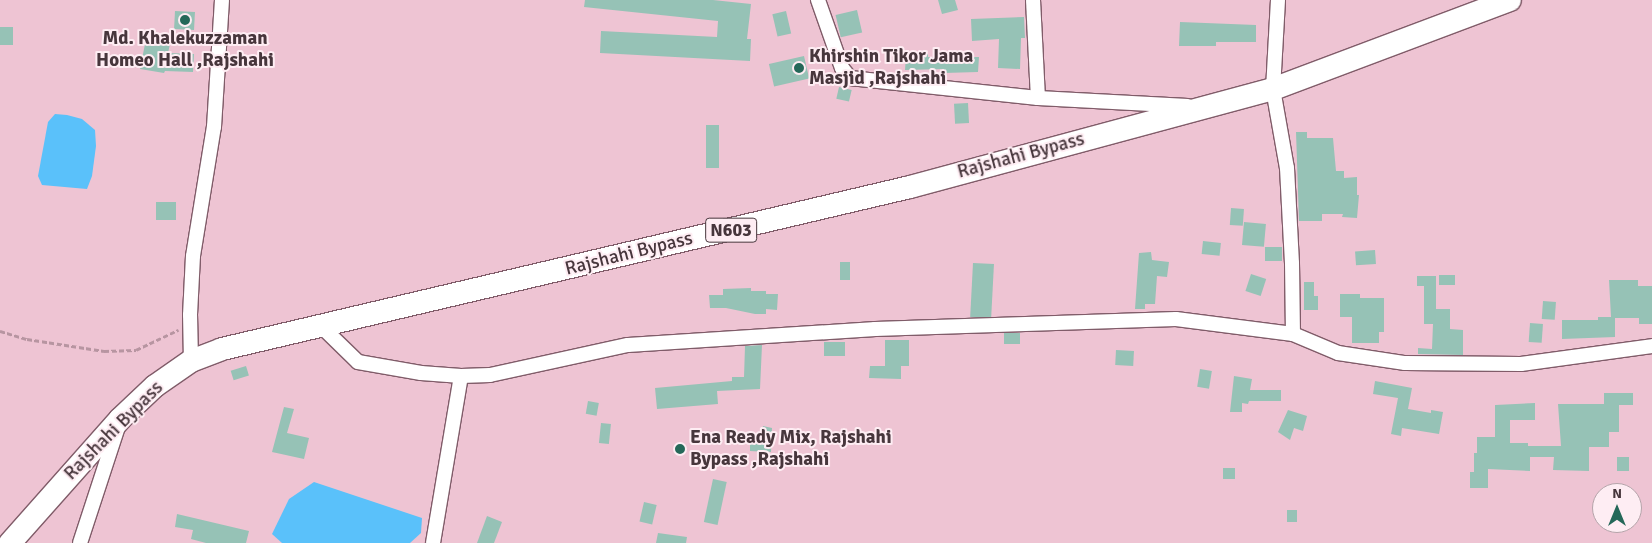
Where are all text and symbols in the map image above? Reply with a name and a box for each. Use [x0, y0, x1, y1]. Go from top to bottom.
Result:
marker: Md. Khalekuzzaman Homeo Hall ,Rajshahi [179, 14, 191, 26]
place label: Md. Khalekuzzaman Homeo Hall ,Rajshahi [96, 28, 274, 72]
place label: Khirshin Tikor Jama Masjid ,Rajshahi [809, 46, 973, 90]
marker: Khirshin Tikor Jama Masjid ,Rajshahi [793, 62, 805, 74]
street label: Rajshahi Bypass [955, 128, 1087, 184]
road number: N603 [705, 214, 757, 246]
street label: Rajshahi Bypass [563, 227, 695, 281]
street label: Rajshahi Bypass [60, 377, 168, 485]
place label: Ena Ready Mix, Rajshahi Bypass ,Rajshahi [690, 427, 892, 471]
marker: Ena Ready Mix, Rajshahi Bypass ,Rajshahi [674, 443, 686, 455]
north arrow [1592, 483, 1642, 533]
text: N [1612, 485, 1622, 502]

